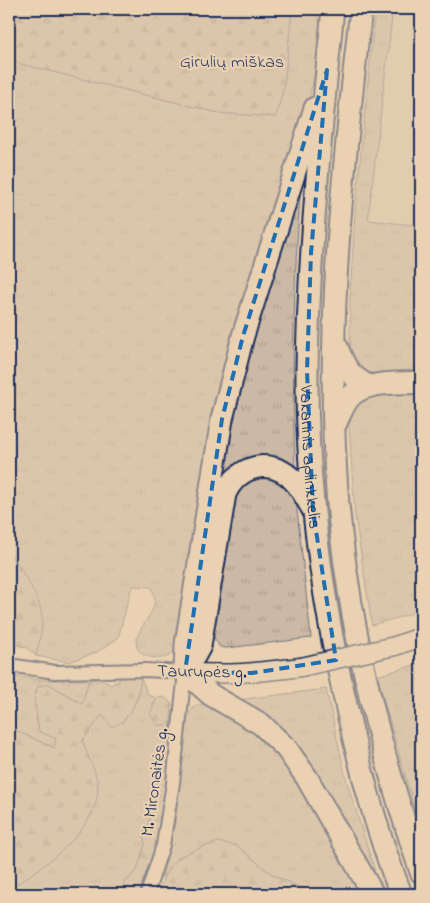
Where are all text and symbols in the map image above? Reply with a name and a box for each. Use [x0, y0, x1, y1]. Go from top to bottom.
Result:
park label: Girulių miškas [180, 50, 284, 76]
street label: Vakarinis aplinkkelis [292, 384, 327, 530]
street label: Taurupės g. [157, 659, 247, 688]
street label: M. Mironaitės g. [135, 726, 178, 838]

